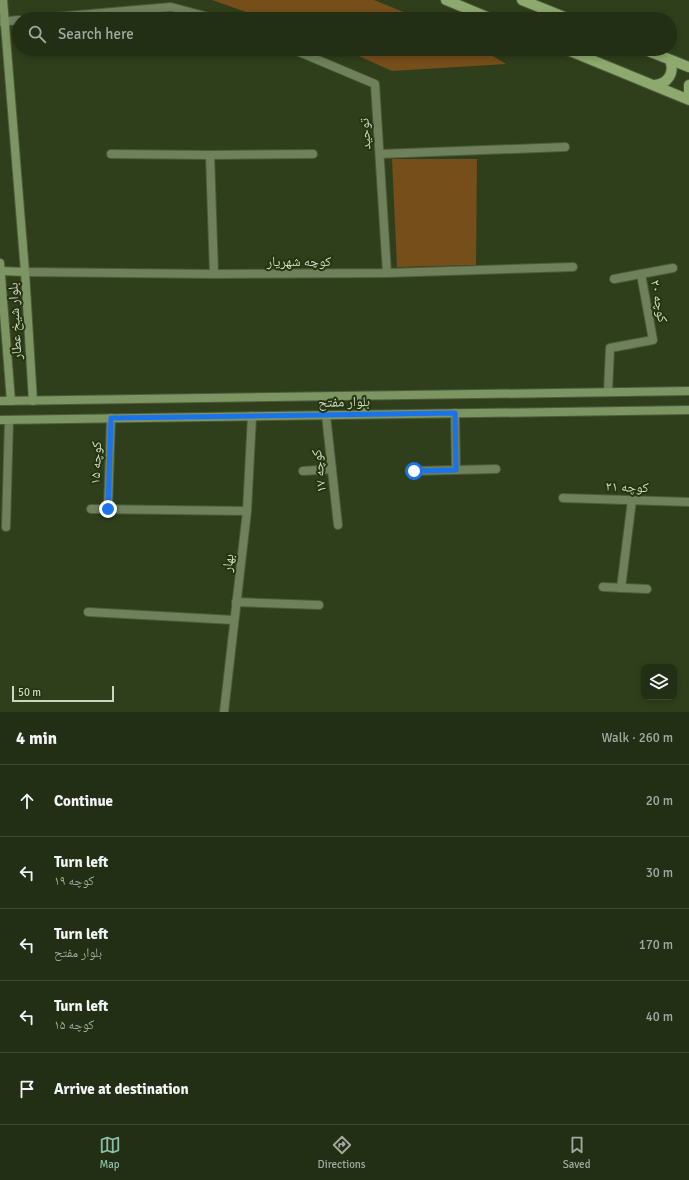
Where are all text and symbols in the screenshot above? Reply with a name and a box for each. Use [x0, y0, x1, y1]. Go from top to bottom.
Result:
search box [12, 12, 677, 56]
icon: search [26, 23, 48, 45]
text: Search here [58, 25, 134, 43]
street label: توحید [355, 117, 375, 151]
street label: کوچه شهریار [266, 253, 332, 270]
street label: کوچه ۲۰ [647, 278, 672, 324]
street label: بلوار شیخ عطار [4, 282, 27, 361]
street label: بلوار مفتح [318, 393, 370, 412]
street label: کوچه ۱۵ [87, 441, 105, 485]
street label: کوچه ۱۷ [308, 448, 330, 494]
route start [405, 462, 423, 480]
street label: کوچه ۲۱ [605, 478, 649, 496]
route end [99, 500, 117, 518]
street label: بهار [218, 553, 238, 574]
map controls [641, 664, 677, 700]
button: layers [641, 664, 677, 700]
scale bar [12, 684, 114, 703]
text: 50 m [18, 686, 41, 699]
text: 4 min [16, 728, 57, 749]
text: Walk · 260 m [602, 730, 673, 746]
icon: ahead [16, 790, 38, 812]
text: Continue [54, 792, 113, 810]
text: 20 m [646, 793, 673, 809]
text: Turn left [54, 853, 108, 871]
icon: left [16, 862, 38, 884]
text: 30 m [646, 865, 673, 881]
text: کوچه ۱۹ [54, 873, 94, 889]
text: Turn left [54, 925, 108, 943]
icon: left [16, 934, 38, 956]
text: 170 m [639, 937, 673, 953]
text: بلوار مفتح [54, 945, 102, 961]
text: Turn left [54, 997, 108, 1015]
icon: left [16, 1006, 38, 1028]
text: 40 m [646, 1009, 673, 1025]
text: کوچه ۱۵ [54, 1017, 94, 1033]
icon: arrive [16, 1078, 38, 1100]
text: Arrive at destination [54, 1080, 189, 1098]
tab: Map [99, 1134, 121, 1171]
tab: Directions [318, 1134, 366, 1171]
tab: Saved [563, 1134, 590, 1171]

